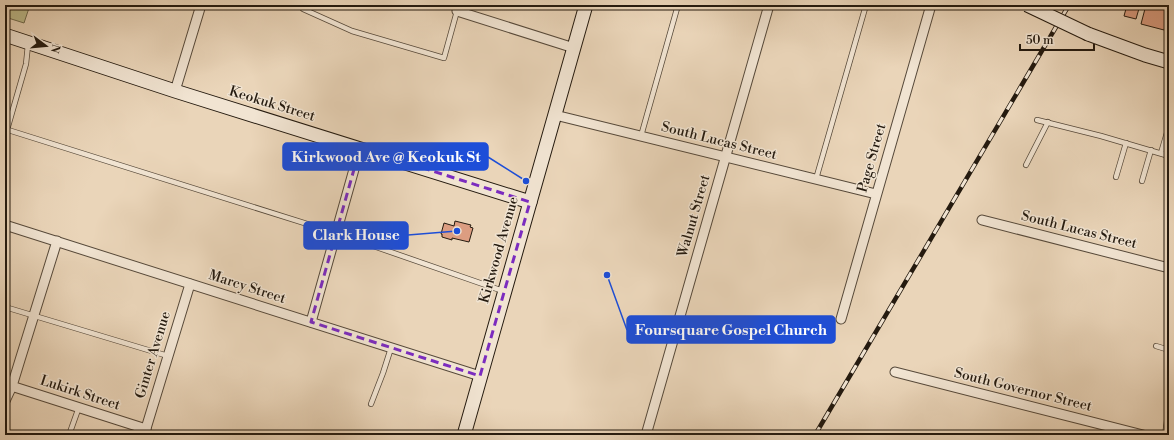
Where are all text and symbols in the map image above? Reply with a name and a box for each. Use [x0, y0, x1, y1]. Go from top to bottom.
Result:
north arrow [26, 26, 66, 66]
scale bar [1020, 26, 1094, 52]
text: 50 m [1026, 33, 1054, 48]
text: N [47, 42, 63, 55]
street label: Keokuk Street [227, 82, 317, 126]
street label: South Lucas Street [659, 118, 779, 164]
street label: Page Street [854, 121, 890, 195]
callout: Kirkwood Ave @ Keokuk St [283, 143, 488, 170]
text: Kirkwood Ave @ Keokuk St [291, 148, 481, 167]
street label: Walnut Street [673, 173, 714, 260]
street label: Kirkwood Avenue [475, 195, 523, 305]
street label: South Lucas Street [1019, 207, 1139, 253]
callout: Clark House [304, 222, 408, 249]
text: Clark House [312, 226, 400, 245]
street label: Marcy Street [206, 266, 288, 308]
street label: Ginter Avenue [131, 309, 175, 401]
callout: Foursquare Gospel Church [627, 316, 835, 343]
text: Foursquare Gospel Church [635, 321, 828, 340]
street label: South Governor Street [952, 364, 1094, 416]
street label: Lukirk Street [38, 372, 122, 414]

